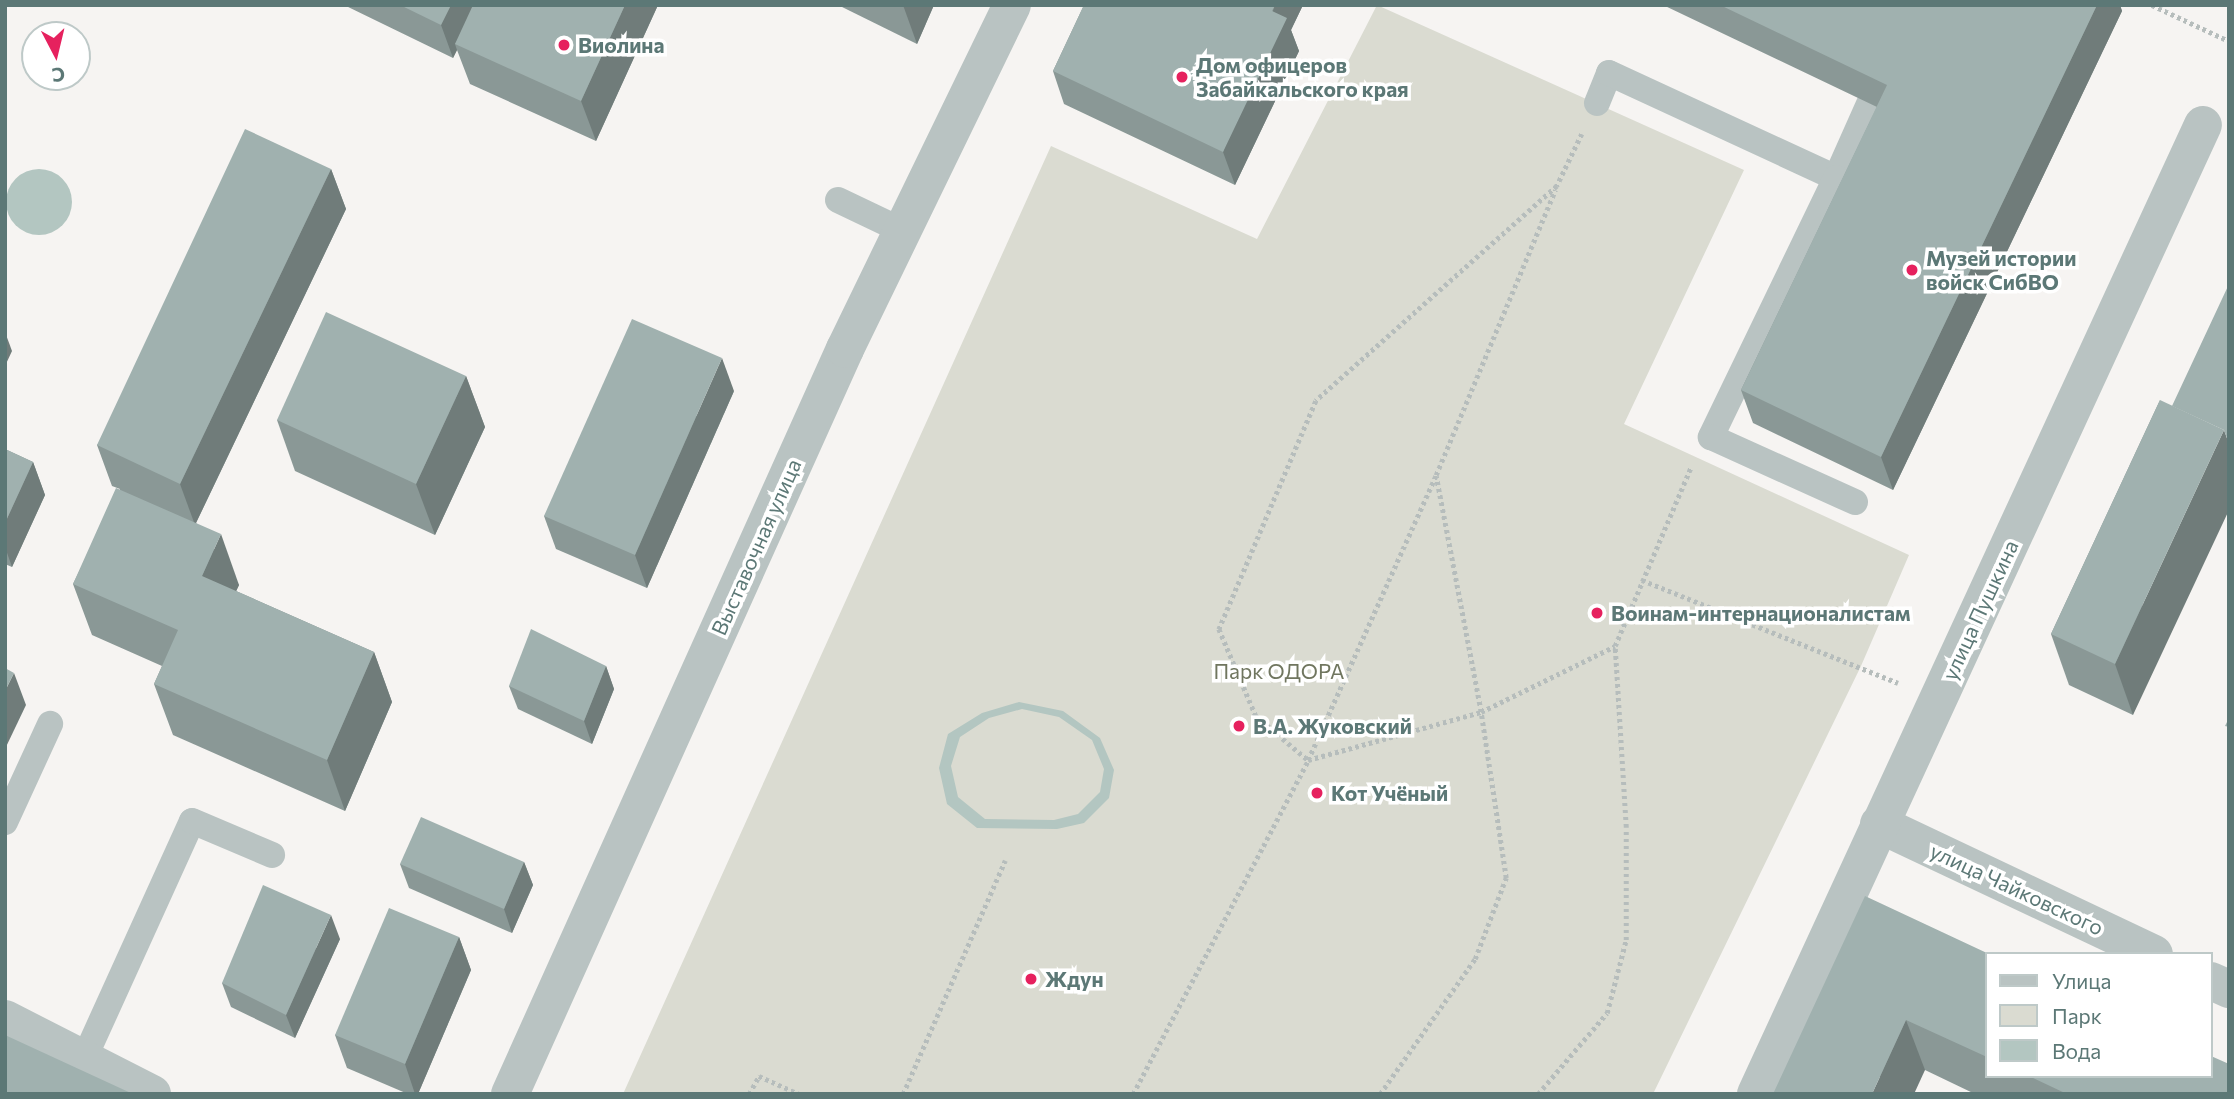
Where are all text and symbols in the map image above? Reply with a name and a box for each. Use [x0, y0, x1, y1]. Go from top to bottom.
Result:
north arrow [21, 21, 91, 91]
place label: Виолина [578, 32, 664, 58]
marker: Виолина [556, 37, 572, 53]
place label: Дом офицеров Забайкальского края [1196, 52, 1409, 102]
text: С [51, 63, 66, 88]
marker: Дом офицеров Забайкальского края [1174, 69, 1190, 85]
place label: Музей истории войск СибВО [1926, 245, 2076, 295]
marker: Музей истории войск СибВО [1904, 262, 1920, 278]
street label: Выставочная улица [706, 455, 806, 639]
street label: улица Пушкина [1937, 536, 2023, 684]
place label: Воинам-интернационалистам [1611, 600, 1910, 626]
marker: Воинам-интернационалистам [1589, 605, 1605, 621]
park label: Парк ОДОРА [1213, 658, 1345, 684]
place label: В.А. Жуковский [1253, 713, 1412, 739]
marker: В.А. Жуковский [1231, 718, 1247, 734]
place label: Кот Учёный [1331, 780, 1448, 806]
marker: Кот Учёный [1309, 785, 1325, 801]
street label: улица Чайковского [1926, 838, 2108, 940]
legend [1986, 952, 2213, 1078]
place label: Ждун [1045, 966, 1104, 992]
text: Улица [2052, 968, 2111, 993]
marker: Ждун [1023, 971, 1039, 987]
text: Парк [2052, 1003, 2102, 1028]
text: Вода [2052, 1038, 2101, 1063]

